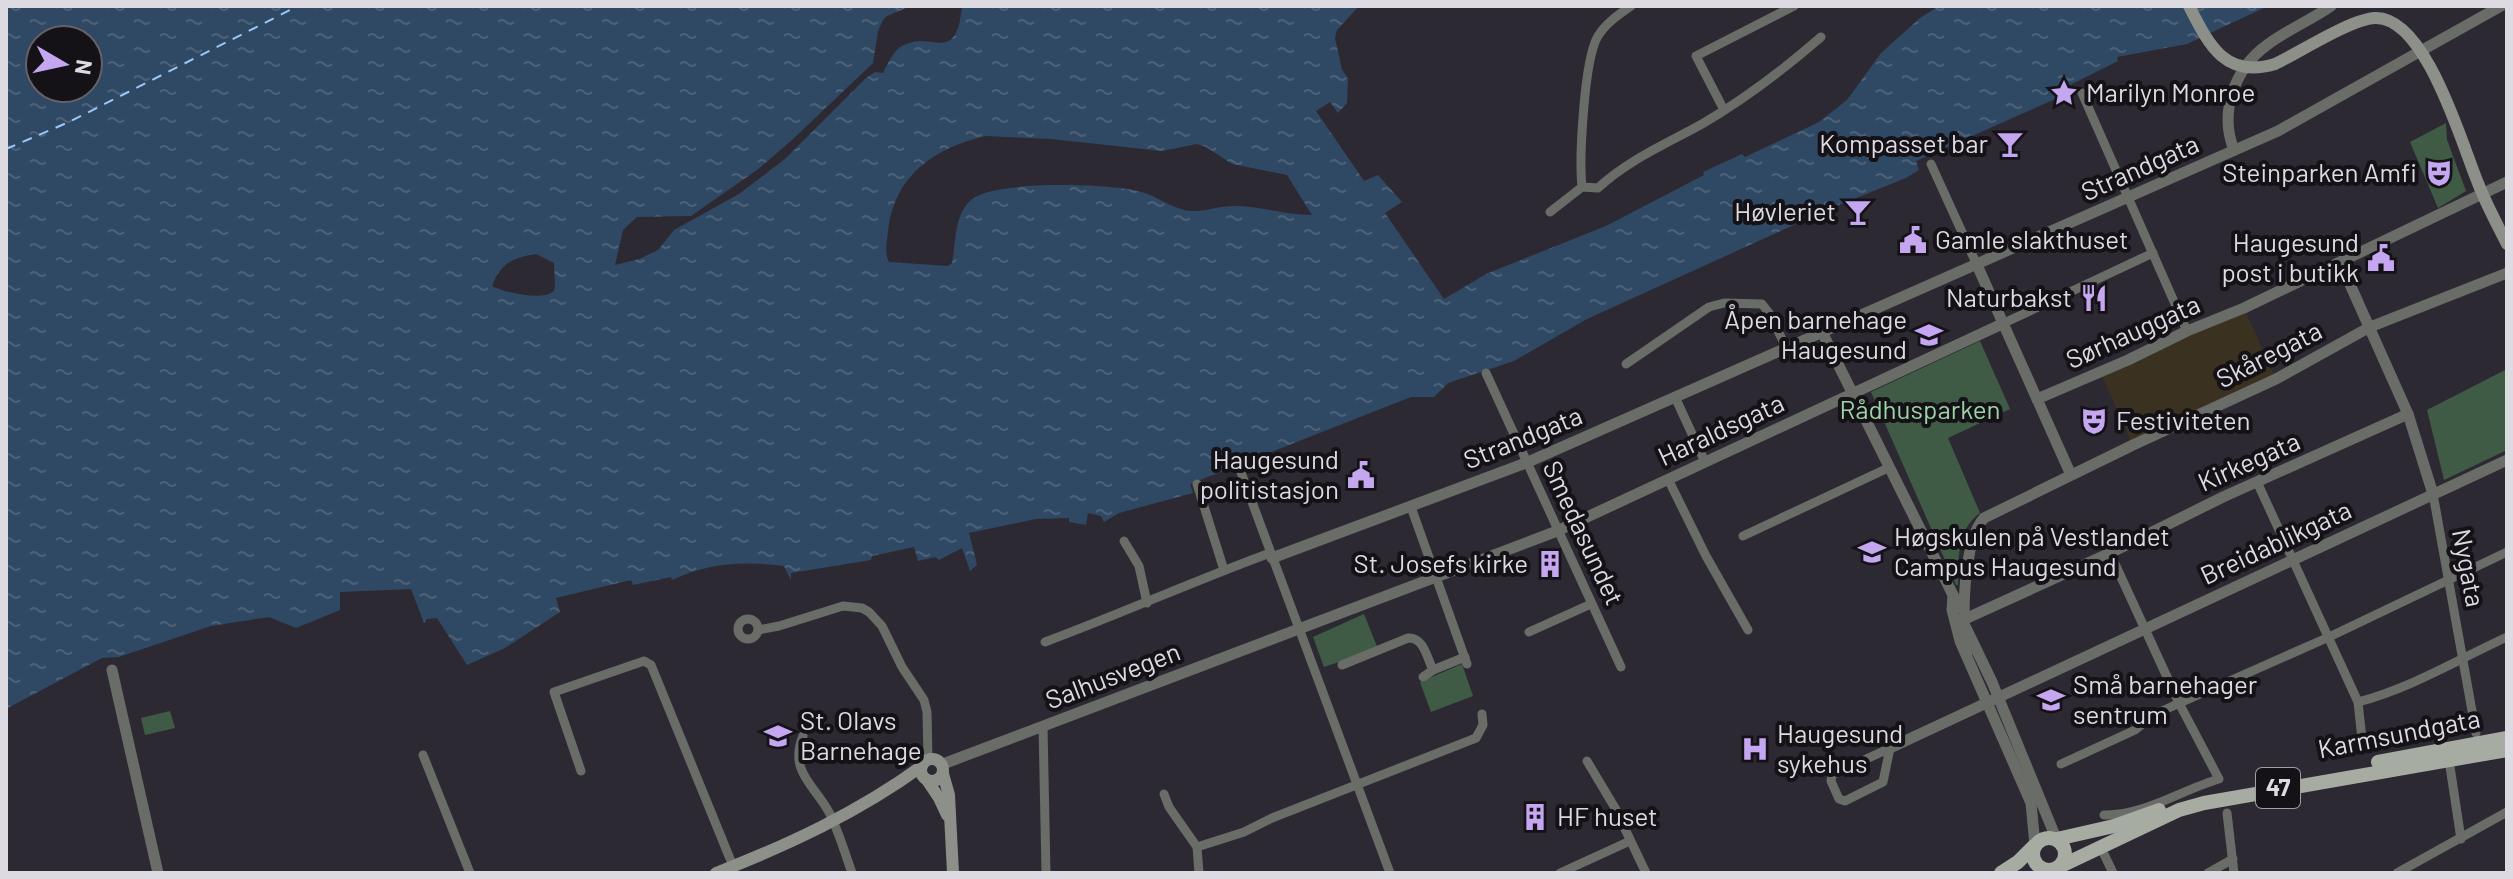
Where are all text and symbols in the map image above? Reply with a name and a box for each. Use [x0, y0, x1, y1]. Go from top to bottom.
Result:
north arrow [24, 24, 104, 104]
text: N [71, 58, 99, 77]
place label: Marilyn Monroe [2086, 76, 2255, 107]
place icon: Marilyn Monroe [2049, 78, 2079, 108]
place label: Kompasset bar [1819, 127, 1989, 158]
street label: Strandgata [2076, 127, 2203, 206]
bar icon: Kompasset bar [1995, 129, 2025, 159]
place label: Steinparken Amfi [2222, 156, 2417, 187]
theatre icon: Steinparken Amfi [2424, 158, 2454, 188]
place label: Høvleriet [1734, 195, 1836, 226]
bar icon: Høvleriet [1843, 197, 1873, 227]
place label: Gamle slakthuset [1935, 223, 2128, 254]
public building icon: Gamle slakthuset [1898, 225, 1928, 255]
place label: Haugesund post i butikk [2221, 226, 2359, 287]
public building icon: Haugesund post i butikk [2366, 243, 2396, 273]
place label: Naturbakst [1946, 281, 2072, 312]
restaurant icon: Naturbakst [2079, 283, 2109, 313]
street label: Sørhauggata [2061, 287, 2204, 374]
place label: Åpen barnehage Haugesund [1724, 303, 1907, 364]
street label: Skåregata [2210, 314, 2326, 393]
school or university icon: Åpen barnehage Haugesund [1914, 320, 1944, 350]
street label: Haraldsgata [1652, 386, 1788, 471]
park label: Rådhusparken [1839, 393, 2001, 424]
street label: Strandgata [1459, 399, 1586, 474]
place label: Festiviteten [2116, 404, 2251, 435]
theatre icon: Festiviteten [2079, 406, 2109, 436]
street label: Kirkegata [2193, 424, 2304, 497]
place label: Haugesund politistasjon [1200, 443, 1339, 504]
street label: Smedasundet [1537, 455, 1631, 609]
public building icon: Haugesund politistasjon [1346, 460, 1376, 490]
street label: Breidablikgata [2195, 493, 2356, 590]
place label: Høgskulen på Vestlandet Campus Haugesund [1894, 520, 2170, 581]
street label: Nygata [2447, 526, 2492, 609]
school or university icon: Høgskulen på Vestlandet Campus Haugesund [1857, 537, 1887, 567]
place label: St. Josefs kirke [1354, 547, 1528, 578]
building icon: St. Josefs kirke [1535, 549, 1565, 579]
street label: Salhusvegen [1041, 635, 1184, 714]
place label: Små barnehager sentrum [2073, 668, 2258, 729]
school or university icon: Små barnehager sentrum [2036, 685, 2066, 715]
street label: Karmsundgata [2315, 702, 2482, 763]
place label: St. Olavs Barnehage [800, 704, 922, 765]
place label: Haugesund sykehus [1777, 717, 1903, 778]
school or university icon: St. Olavs Barnehage [763, 721, 793, 751]
hospital icon: Haugesund sykehus [1740, 734, 1770, 764]
road number: 47 [2256, 768, 2300, 808]
place label: HF huset [1557, 800, 1658, 831]
building icon: HF huset [1520, 802, 1550, 832]

